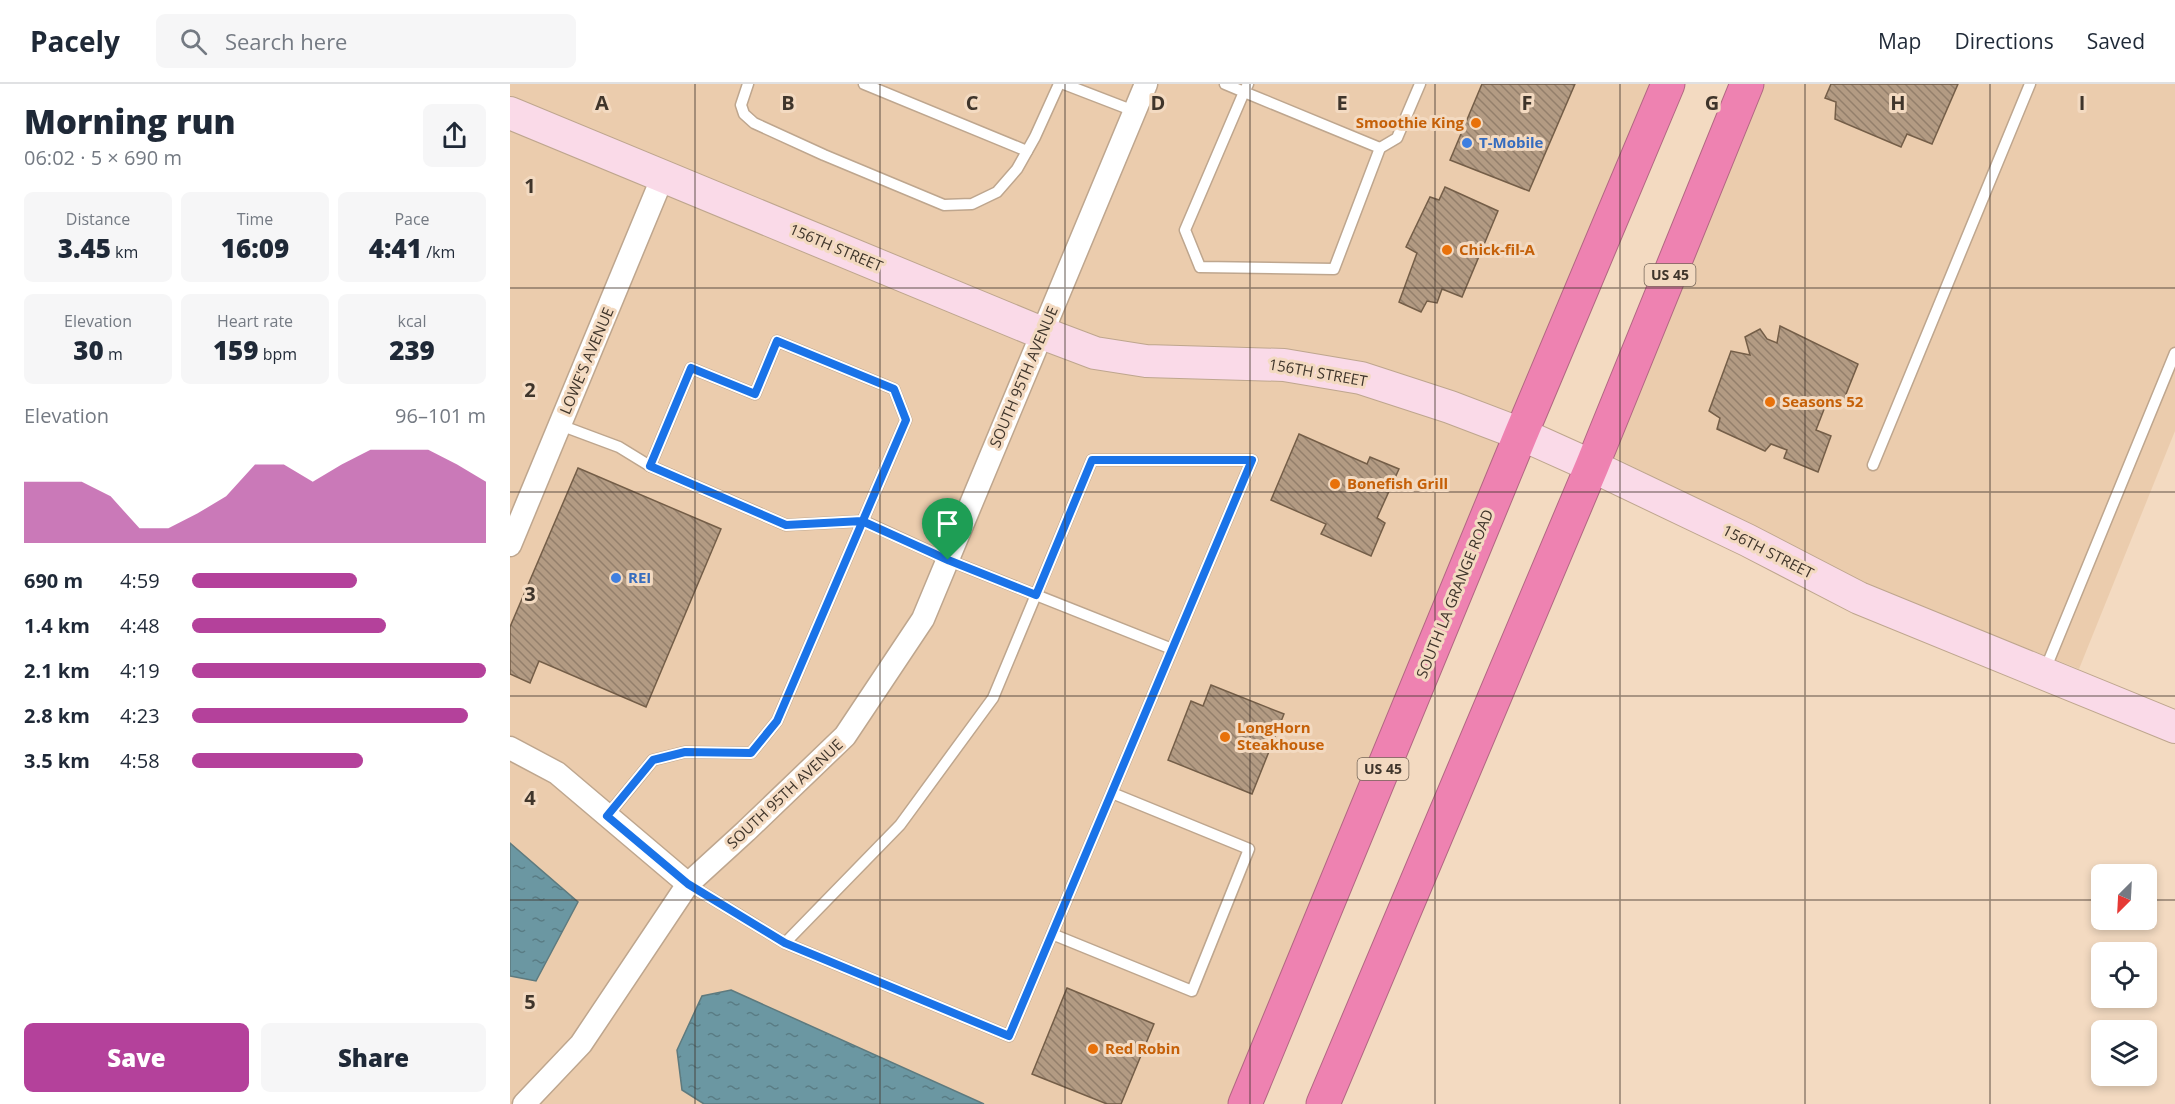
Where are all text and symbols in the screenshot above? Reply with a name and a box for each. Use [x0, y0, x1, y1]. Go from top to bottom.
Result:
search box [156, 14, 576, 68]
text: Pacely [30, 22, 120, 60]
icon: search [177, 25, 210, 58]
text: Search here [225, 26, 347, 56]
text: Map [1878, 27, 1921, 55]
text: Directions [1954, 27, 2054, 55]
text: Saved [2087, 27, 2145, 55]
text: A [595, 89, 609, 116]
text: B [781, 89, 795, 116]
text: C [966, 89, 979, 116]
text: D [1151, 89, 1165, 116]
text: E [1336, 89, 1348, 116]
text: F [1522, 89, 1532, 116]
text: G [1705, 89, 1719, 116]
text: H [1890, 89, 1906, 116]
text: I [2079, 89, 2085, 116]
text: Morning run [24, 99, 236, 144]
button: share [423, 104, 486, 167]
place label: Smoothie King [1356, 112, 1465, 132]
marker: Smoothie King [1469, 116, 1483, 130]
place label: T-Mobile [1479, 132, 1544, 152]
marker: T-Mobile [1460, 136, 1474, 150]
text: 06:02 · 5 × 690 m [24, 144, 182, 171]
text: 1 [524, 172, 536, 199]
text: Distance [66, 208, 130, 230]
text: Time [237, 208, 273, 230]
text: Pace [394, 208, 430, 230]
street label: 156TH STREET [787, 218, 887, 276]
text: 3.45 [58, 230, 111, 266]
text: 16:09 [221, 230, 289, 266]
text: 4:41 [369, 230, 422, 266]
place label: Chick-fil-A [1459, 239, 1536, 259]
text: km [111, 241, 138, 263]
text: /km [422, 241, 455, 263]
marker: Chick-fil-A [1440, 243, 1454, 257]
road number: US 45 [1644, 264, 1696, 286]
street label: SOUTH 95TH AVENUE [984, 303, 1062, 450]
street label: LOWE'S AVENUE [555, 304, 618, 417]
text: Elevation [64, 310, 132, 332]
text: Heart rate [217, 310, 293, 332]
text: kcal [398, 310, 427, 332]
text: 30 [73, 332, 104, 368]
text: 159 [213, 332, 259, 368]
text: 239 [389, 332, 435, 368]
text: m [104, 343, 123, 365]
text: bpm [259, 343, 297, 365]
street label: 156TH STREET [1267, 354, 1370, 391]
text: 2 [524, 376, 536, 403]
place label: Seasons 52 [1782, 391, 1864, 411]
marker: Seasons 52 [1763, 395, 1777, 409]
text: Elevation [24, 402, 109, 429]
text: 96–101 m [395, 402, 486, 429]
place label: Bonefish Grill [1347, 473, 1448, 493]
marker: Bonefish Grill [1328, 477, 1342, 491]
pin [922, 498, 973, 560]
street label: SOUTH LA GRANGE ROAD [1411, 506, 1497, 681]
icon: arrive [931, 507, 964, 540]
street label: 156TH STREET [1720, 520, 1818, 583]
text: 690 m [24, 567, 83, 594]
text: 4:59 [120, 567, 160, 594]
place label: REI [628, 567, 651, 587]
marker: REI [609, 571, 623, 585]
text: 3 [524, 580, 536, 607]
text: 1.4 km [24, 612, 90, 639]
text: 4:48 [120, 612, 160, 639]
text: 2.1 km [24, 657, 90, 684]
text: 4:19 [120, 657, 160, 684]
text: 2.8 km [24, 702, 90, 729]
text: 4:23 [120, 702, 160, 729]
place label: LongHorn Steakhouse [1237, 717, 1324, 754]
marker: LongHorn Steakhouse [1218, 730, 1232, 744]
street label: SOUTH 95TH AVENUE [722, 734, 847, 852]
text: 3.5 km [24, 747, 90, 774]
text: 4:58 [120, 747, 160, 774]
road number: US 45 [1358, 758, 1408, 780]
text: 4 [524, 784, 536, 811]
north arrow [2091, 864, 2157, 930]
map controls [2091, 864, 2157, 1086]
button: locate [2091, 942, 2157, 1008]
text: 5 [524, 988, 536, 1015]
button: layers [2091, 1020, 2157, 1086]
button: Save [24, 1023, 249, 1092]
button: Share [261, 1023, 486, 1092]
place label: Red Robin [1105, 1038, 1180, 1058]
marker: Red Robin [1086, 1042, 1100, 1056]

